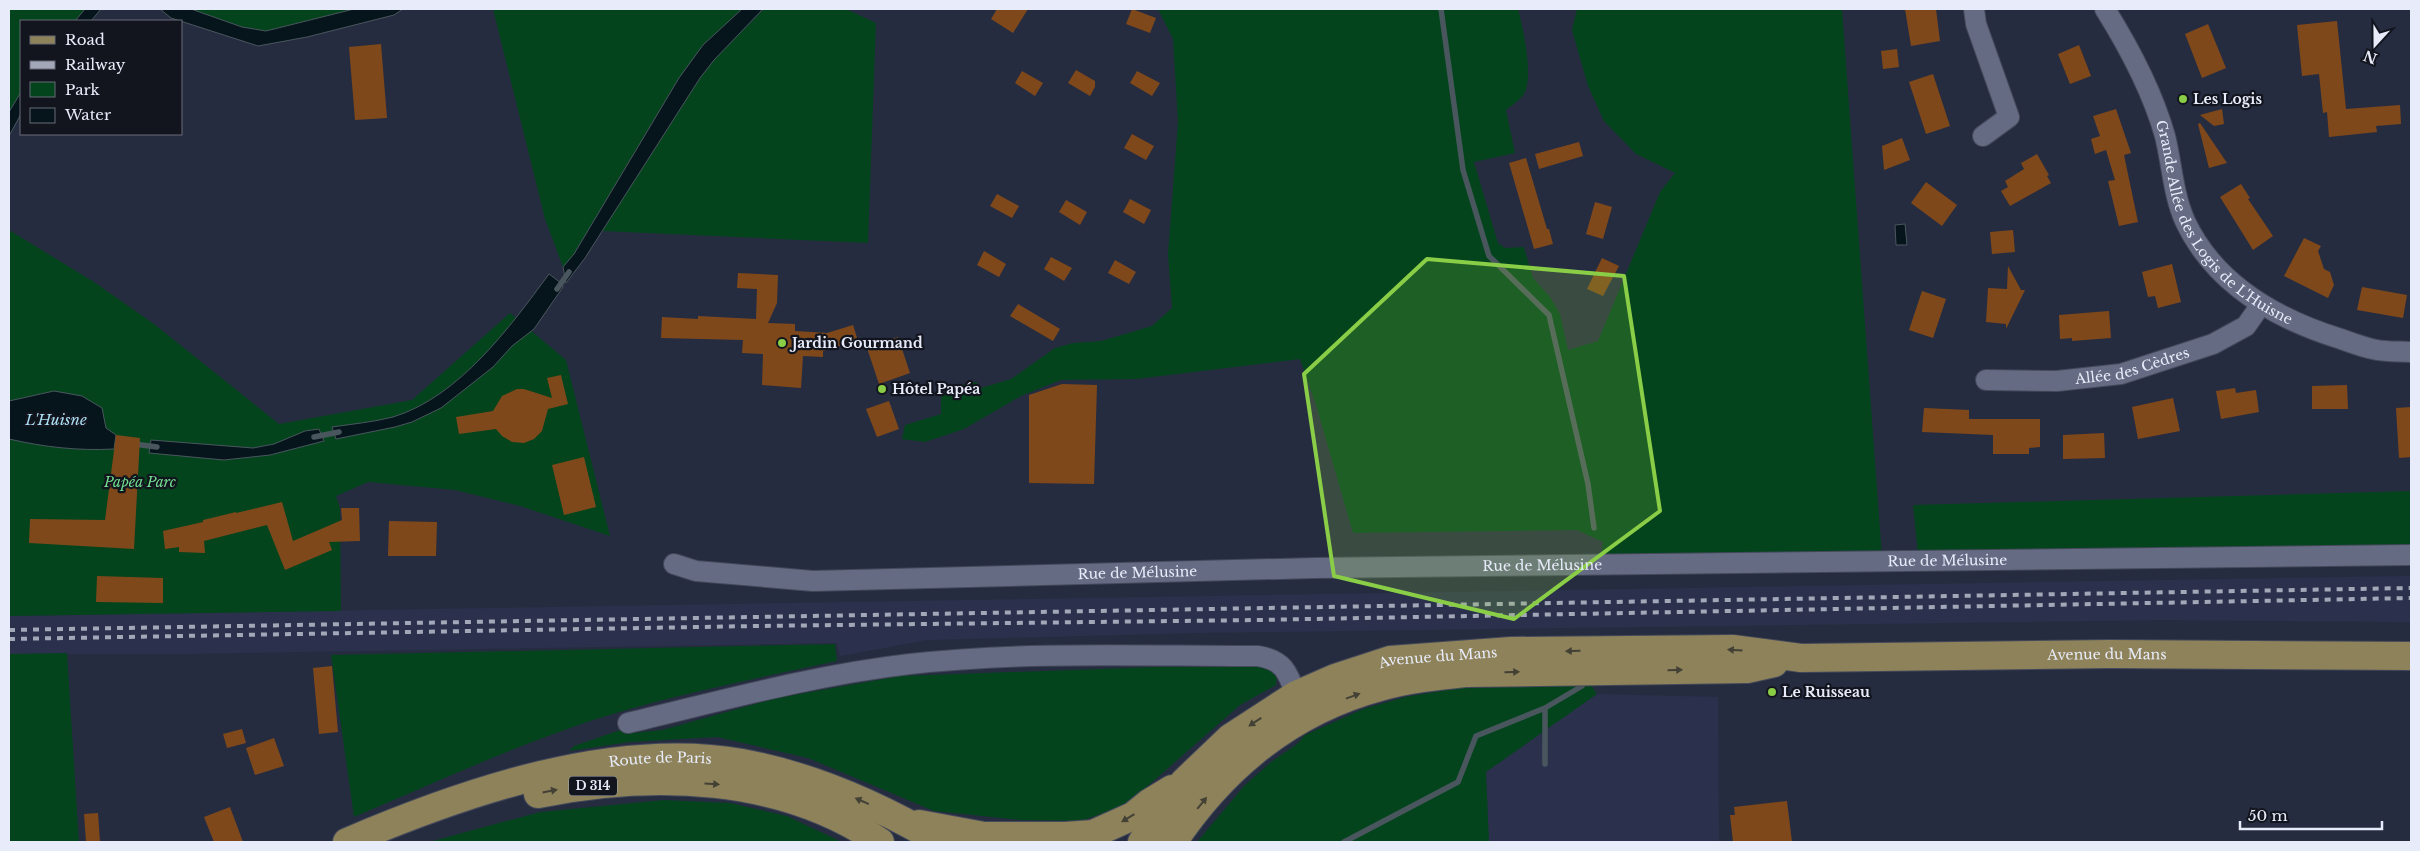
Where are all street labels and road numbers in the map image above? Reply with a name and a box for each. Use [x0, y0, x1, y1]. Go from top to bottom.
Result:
street label: Grande Allée des Logis de L'Huisne [2152, 118, 2295, 328]
street label: Allée des Cèdres [2073, 343, 2192, 388]
street label: Rue de Mélusine [1887, 551, 2007, 570]
street label: Rue de Mélusine [1482, 556, 1602, 575]
street label: Rue de Mélusine [1077, 562, 1197, 583]
street label: Avenue du Mans [1375, 643, 1498, 673]
street label: Avenue du Mans [2046, 645, 2167, 664]
street label: Route de Paris [607, 748, 712, 771]
road number: D 314 [569, 776, 617, 796]

